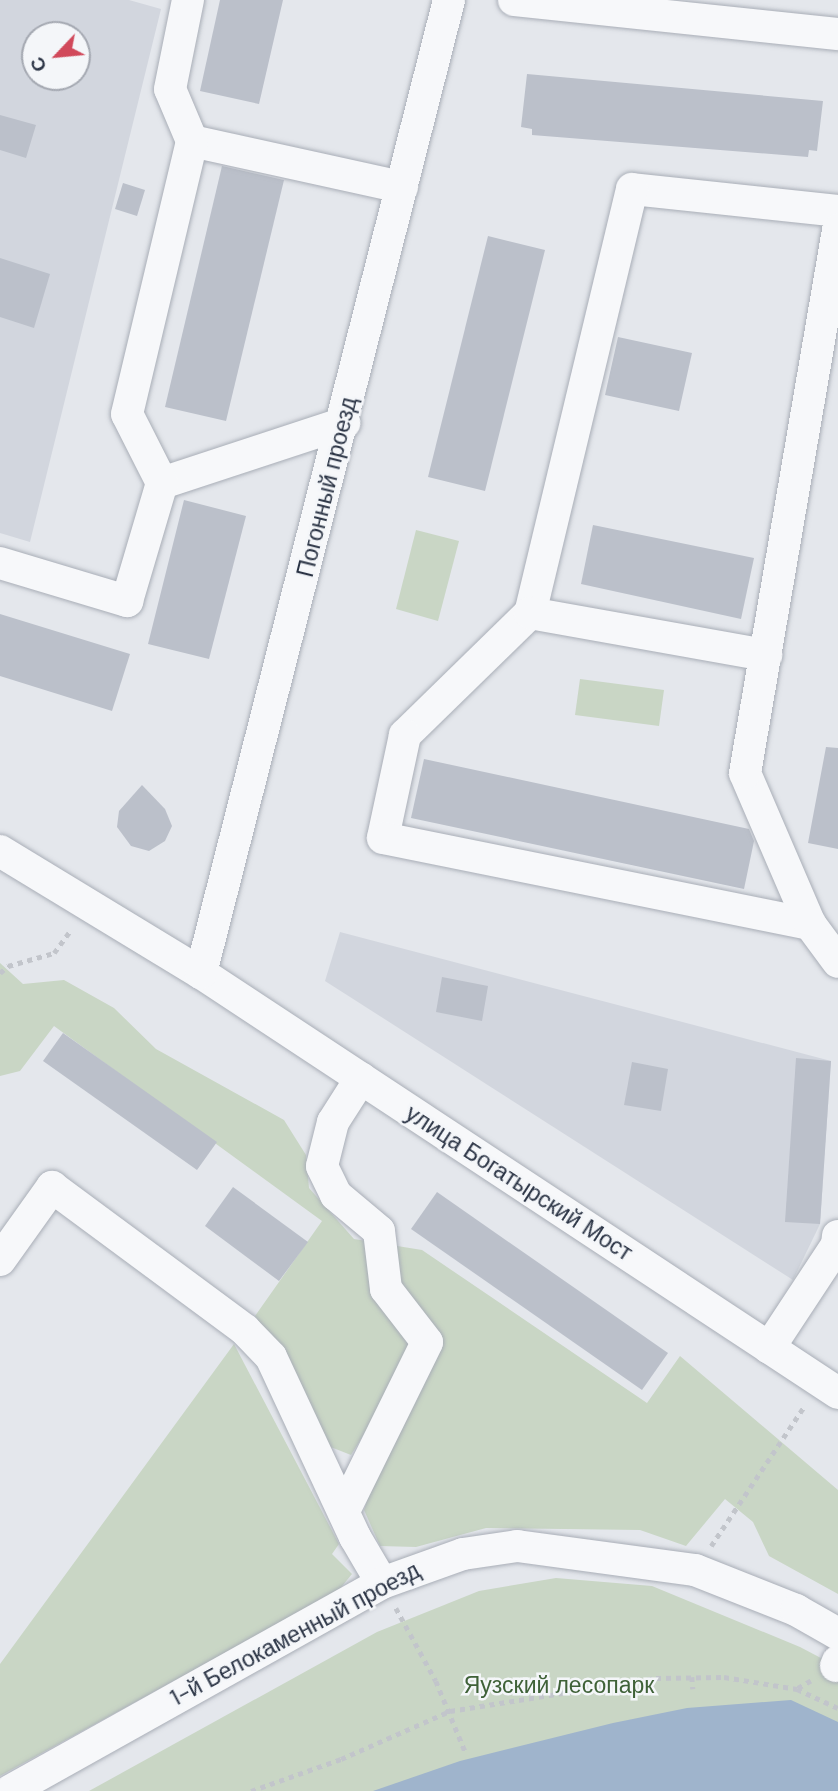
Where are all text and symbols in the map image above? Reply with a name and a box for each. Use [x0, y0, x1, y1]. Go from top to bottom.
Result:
north arrow [21, 21, 91, 91]
text: С [24, 53, 53, 76]
street label: Погонный проезд [291, 394, 363, 580]
street label: улица Богатырский Мост [400, 1099, 638, 1267]
street label: 1-й Белокаменный проезд [165, 1556, 425, 1712]
park label: Яузский лесопарк [464, 1671, 654, 1699]

